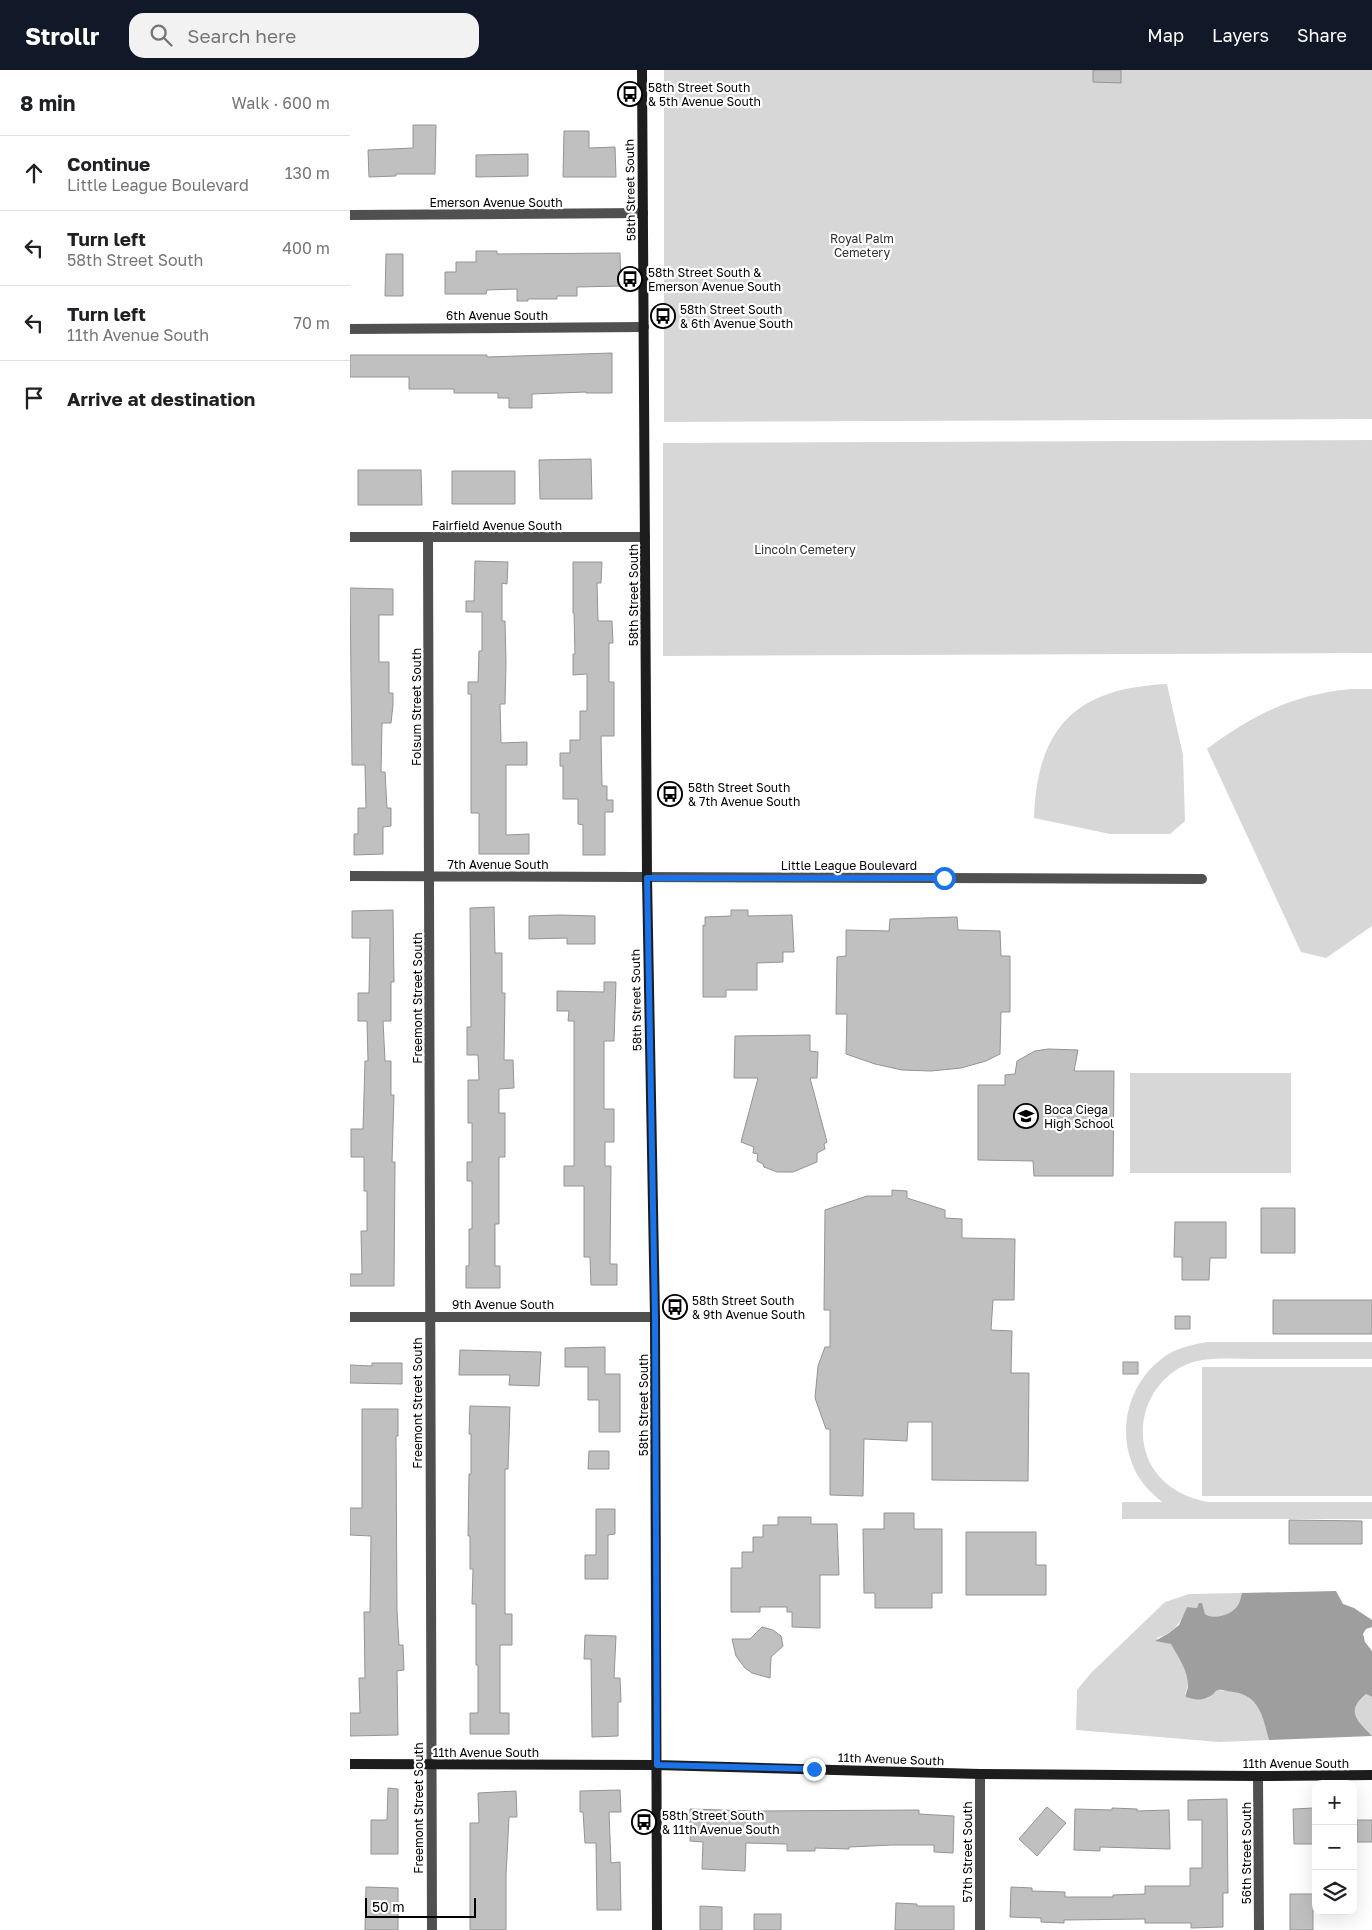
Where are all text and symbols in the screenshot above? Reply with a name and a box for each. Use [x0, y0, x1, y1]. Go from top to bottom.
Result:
search box [129, 13, 479, 58]
text: Strollr [25, 21, 99, 50]
icon: search [147, 21, 175, 49]
text: Search here [187, 24, 296, 47]
text: Map [1147, 24, 1184, 46]
text: Layers [1212, 24, 1269, 46]
text: Share [1297, 24, 1347, 46]
place label: 58th Street South & 5th Avenue South [648, 80, 761, 109]
bus stop icon: 58th Street South & 5th Avenue South [617, 81, 643, 107]
text: 8 min [20, 90, 76, 116]
text: Walk · 600 m [232, 93, 330, 113]
street label: 58th Street South [622, 139, 638, 241]
text: Continue [67, 152, 150, 175]
icon: ahead [20, 159, 48, 187]
text: 130 m [285, 163, 330, 183]
text: Little League Boulevard [67, 175, 249, 195]
street label: Emerson Avenue South [429, 195, 563, 210]
text: Turn left [67, 227, 146, 250]
park label: Royal Palm Cemetery [830, 231, 894, 260]
icon: left [20, 234, 48, 262]
text: 400 m [282, 238, 330, 258]
text: 58th Street South [67, 250, 203, 270]
place label: 58th Street South & Emerson Avenue South [648, 265, 781, 294]
bus stop icon: 58th Street South & Emerson Avenue South [617, 266, 643, 292]
text: Turn left [67, 302, 146, 325]
place label: 58th Street South & 6th Avenue South [680, 302, 793, 331]
bus stop icon: 58th Street South & 6th Avenue South [650, 303, 676, 329]
street label: 6th Avenue South [446, 308, 548, 323]
icon: left [20, 309, 48, 337]
text: 70 m [293, 313, 330, 333]
text: 11th Avenue South [67, 325, 209, 345]
icon: arrive [20, 384, 48, 412]
text: Arrive at destination [67, 387, 255, 410]
street label: Fairfield Avenue South [432, 518, 562, 533]
park label: Lincoln Cemetery [754, 542, 856, 557]
street label: 58th Street South [626, 544, 641, 646]
street label: Folsum Street South [409, 648, 424, 766]
place label: 58th Street South & 7th Avenue South [688, 780, 800, 809]
bus stop icon: 58th Street South & 7th Avenue South [657, 781, 683, 807]
street label: 7th Avenue South [447, 857, 549, 872]
street label: Little League Boulevard [781, 858, 917, 873]
route start [933, 867, 956, 890]
street label: Freemont Street South [410, 932, 425, 1064]
street label: 58th Street South [628, 949, 644, 1051]
place label: Boca Ciega High School [1044, 1102, 1114, 1131]
school or university icon: Boca Ciega High School [1013, 1103, 1039, 1129]
place label: 58th Street South & 9th Avenue South [692, 1293, 805, 1322]
bus stop icon: 58th Street South & 9th Avenue South [662, 1294, 688, 1320]
street label: 9th Avenue South [452, 1297, 554, 1312]
street label: Freemont Street South [410, 1337, 425, 1469]
street label: 58th Street South [636, 1354, 651, 1456]
street label: Freemont Street South [411, 1742, 426, 1874]
street label: 11th Avenue South [433, 1745, 539, 1760]
street label: 11th Avenue South [838, 1750, 944, 1768]
street label: 11th Avenue South [1243, 1756, 1349, 1771]
route end [803, 1758, 826, 1781]
map controls [1312, 1780, 1357, 1915]
button: + [1312, 1780, 1357, 1825]
street label: 57th Street South [960, 1801, 975, 1903]
street label: 56th Street South [1239, 1802, 1254, 1904]
place label: 58th Street South & 11th Avenue South [662, 1808, 780, 1837]
bus stop icon: 58th Street South & 11th Avenue South [631, 1809, 657, 1835]
button: − [1312, 1825, 1357, 1870]
button: layers [1312, 1870, 1357, 1915]
scale bar [365, 1895, 476, 1918]
text: 50 m [372, 1898, 405, 1915]

